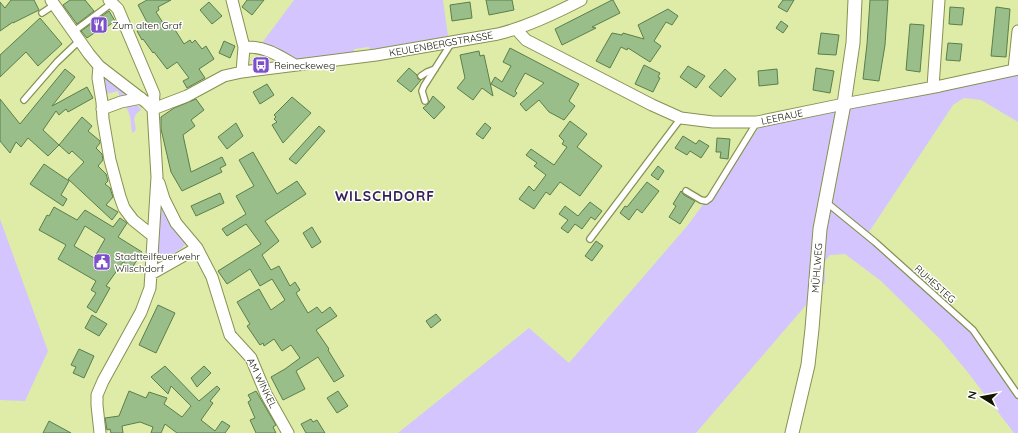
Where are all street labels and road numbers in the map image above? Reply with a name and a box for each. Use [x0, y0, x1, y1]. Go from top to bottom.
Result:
street label: KEULENBERGSTRASSE [388, 28, 494, 60]
street label: LEERAUE [760, 106, 804, 128]
street label: MÜHLWEG [809, 243, 825, 293]
street label: RUHESTEG [912, 262, 958, 306]
street label: AM WINKEL [244, 356, 280, 411]

